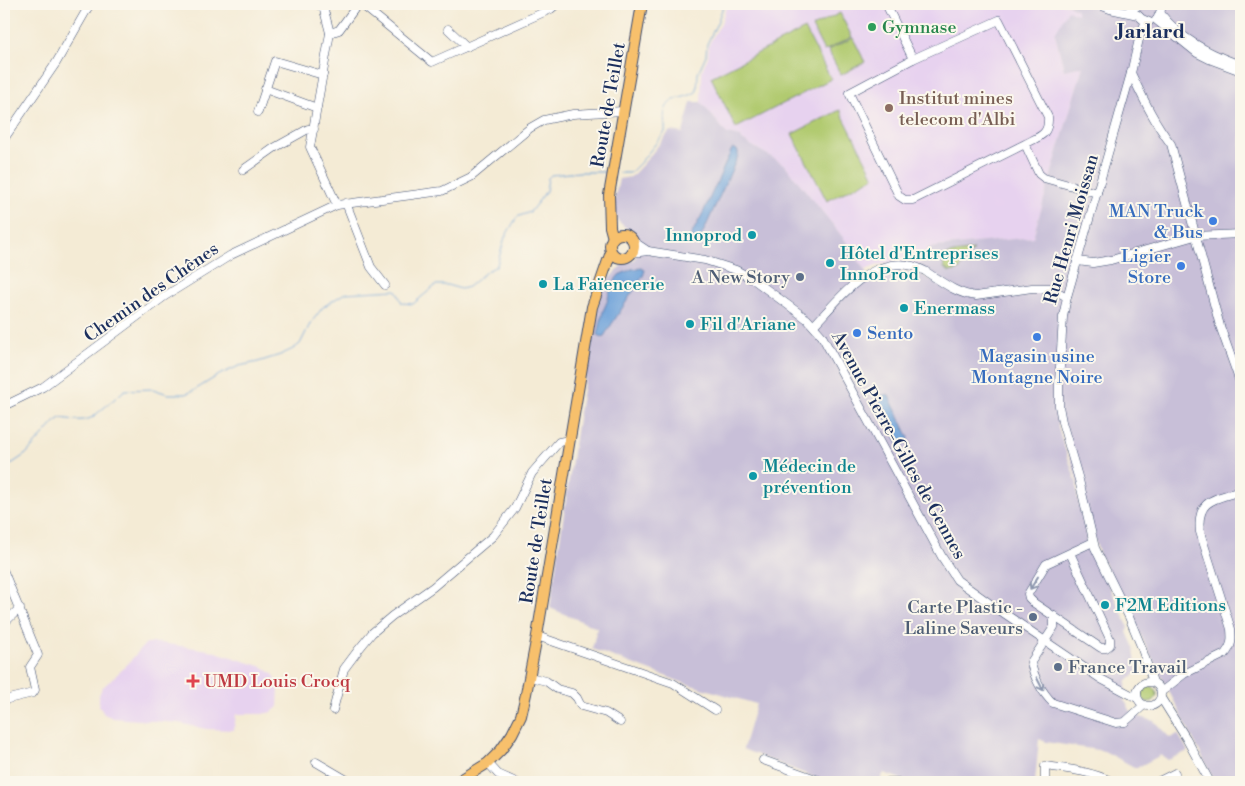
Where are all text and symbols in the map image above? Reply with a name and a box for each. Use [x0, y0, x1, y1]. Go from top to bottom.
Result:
place label: Gymnase [882, 16, 957, 39]
district label: Jarlard [1114, 20, 1186, 45]
marker: Gymnase [866, 21, 878, 33]
street label: Route de Teillet [586, 40, 631, 170]
place label: Institut mines telecom d'Albi [899, 87, 1016, 131]
marker: Institut mines telecom d'Albi [883, 102, 895, 114]
street label: Rue Henri Moissan [1039, 151, 1104, 307]
place label: MAN Truck & Bus [1109, 200, 1205, 244]
marker: MAN Truck & Bus [1207, 215, 1219, 227]
place label: Innoprod [665, 224, 743, 247]
marker: Innoprod [746, 229, 758, 241]
street label: Chemin des Chênes [80, 237, 223, 347]
place label: Hôtel d'Entreprises InnoProd [840, 242, 999, 286]
place label: Ligier Store [1121, 245, 1171, 289]
marker: Hôtel d'Entreprises InnoProd [824, 257, 836, 269]
marker: Ligier Store [1175, 260, 1187, 272]
place label: A New Story [691, 266, 790, 289]
marker: A New Story [794, 271, 806, 283]
place label: La Faïencerie [553, 273, 665, 296]
marker: La Faïencerie [537, 278, 549, 290]
place label: Enermass [914, 297, 995, 320]
marker: Enermass [898, 302, 910, 314]
place label: Fil d'Ariane [700, 313, 796, 336]
marker: Fil d'Ariane [684, 318, 696, 330]
place label: Sento [867, 322, 913, 345]
street label: Avenue Pierre-Gilles de Gennes [826, 326, 971, 563]
marker: Sento [851, 327, 863, 339]
marker: Magasin usine Montagne Noire [1031, 331, 1043, 343]
place label: Magasin usine Montagne Noire [971, 345, 1103, 389]
place label: Médecin de prévention [763, 455, 856, 499]
marker: Médecin de prévention [747, 470, 759, 482]
street label: Route de Teillet [515, 476, 558, 606]
one-way arrow [1029, 576, 1039, 590]
place label: F2M Editions [1115, 594, 1226, 617]
place label: Carte Plastic - Laline Saveurs [904, 596, 1023, 640]
marker: F2M Editions [1099, 599, 1111, 611]
marker: Carte Plastic - Laline Saveurs [1027, 611, 1039, 623]
place label: France Travail [1068, 656, 1188, 679]
marker: France Travail [1052, 661, 1064, 673]
place label: UMD Louis Crocq [204, 670, 351, 693]
marker: UMD Louis Crocq [186, 674, 200, 688]
one-way arrow [1036, 676, 1045, 691]

